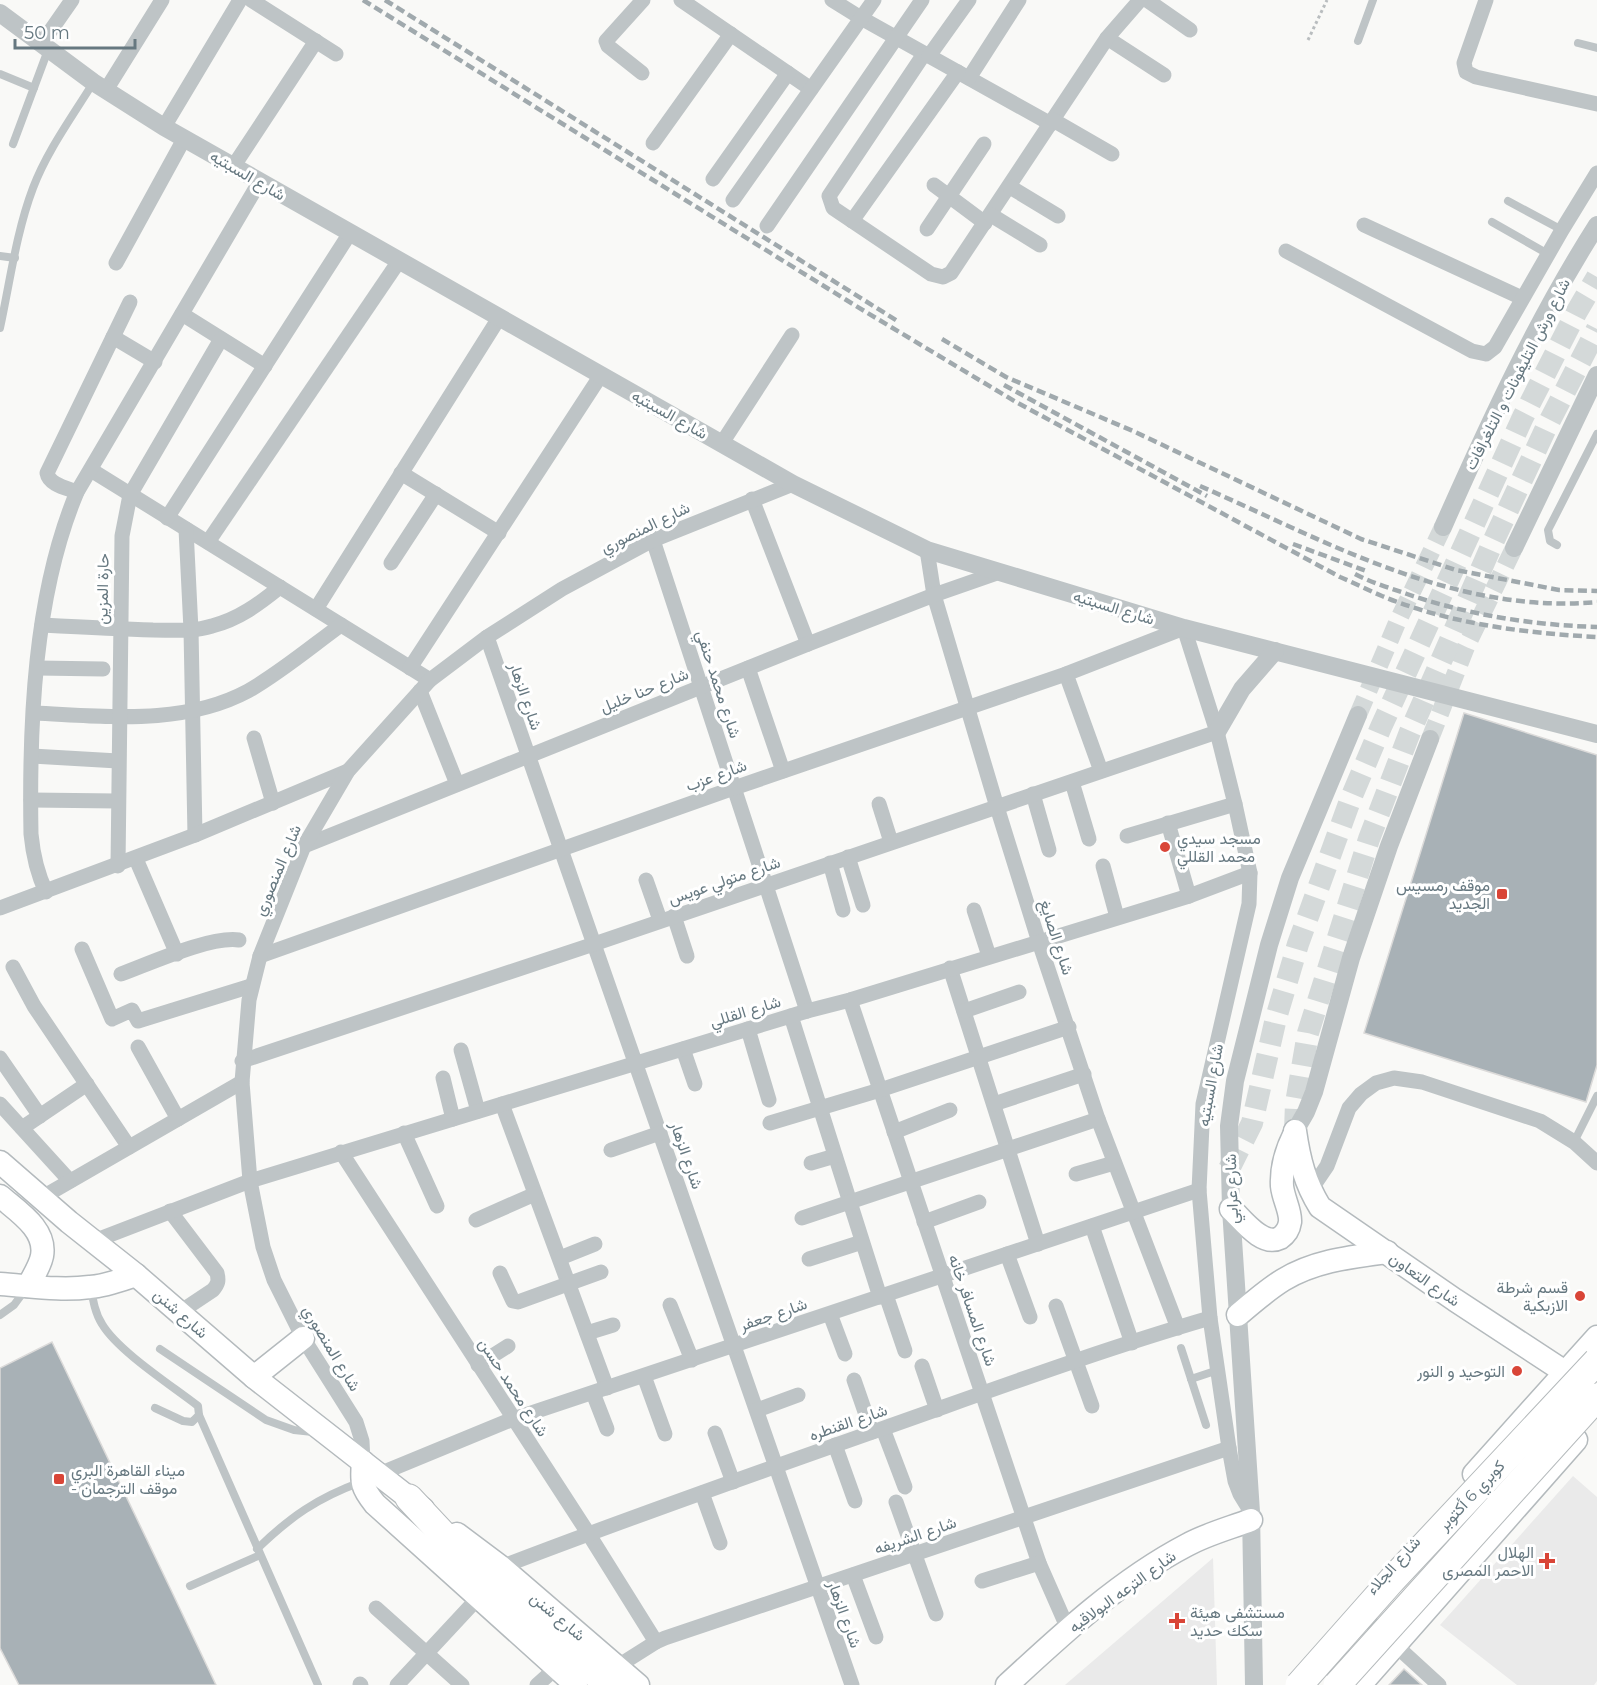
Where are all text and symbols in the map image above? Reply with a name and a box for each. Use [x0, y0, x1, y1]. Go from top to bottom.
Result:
scale bar [15, 12, 135, 50]
text: 50 m [24, 22, 70, 44]
street label: شارع السبتيه [206, 146, 289, 206]
street label: شارع ورش التليفونات و التلغرافات [1461, 275, 1576, 474]
street label: شارع السبتيه [628, 386, 711, 445]
street label: شارع المنصوري [598, 498, 695, 561]
street label: حارة المزين [92, 553, 114, 625]
street label: شارع السبتيه [1071, 586, 1157, 631]
street label: شارع محمد حنفي [688, 628, 745, 742]
street label: شارع الزهار [503, 659, 546, 733]
street label: شارع حنا خليل [597, 664, 692, 719]
street label: شارع عزب [683, 756, 750, 797]
street label: شارع المنصوري [250, 822, 309, 920]
place label: مسجد سيدي محمد القللي [1177, 829, 1261, 870]
marker: مسجد سيدي محمد القللي [1158, 840, 1172, 854]
street label: شارع متولي عويس [666, 852, 784, 912]
place label: موقف رمسيس الجديد [1396, 876, 1490, 913]
marker: موقف رمسيس الجديد [1495, 887, 1509, 901]
street label: شارع الصايغ [1034, 897, 1078, 978]
street label: شارع القللي [707, 992, 784, 1035]
street label: شارع السبتيه [1194, 1042, 1229, 1128]
street label: شارع الزهار [664, 1118, 707, 1192]
street label: شارع عرابي [1221, 1153, 1246, 1224]
street label: شارع التعاون [1385, 1248, 1464, 1312]
street label: شارع المسافر خانه [943, 1252, 1001, 1369]
place label: قسم شرطة الازبكية [1497, 1278, 1568, 1316]
street label: شارع شنن [148, 1285, 212, 1344]
marker: قسم شرطة الازبكية [1573, 1289, 1587, 1303]
street label: شارع جعفر [736, 1294, 810, 1337]
street label: شارع المنصوري [295, 1302, 365, 1397]
street label: شارع محمد حسن [473, 1335, 552, 1441]
place label: التوحيد و النور [1416, 1362, 1505, 1382]
marker: التوحيد و النور [1510, 1364, 1524, 1378]
street label: شارع القنطره [807, 1400, 890, 1447]
street label: كوبري 6 أكتوبر [1433, 1456, 1512, 1538]
place label: ميناء القاهرة البري - موقف الترجمان [71, 1461, 185, 1499]
marker: ميناء القاهرة البري - موقف الترجمان [52, 1472, 66, 1486]
street label: شارع الشريفه [872, 1513, 959, 1560]
street label: شارع الجلاء [1362, 1532, 1426, 1600]
place label: الهلال الاحمر المصرى [1442, 1543, 1534, 1581]
street label: شارع الترعه البولاقيه [1065, 1546, 1181, 1638]
marker: الهلال الاحمر المصرى [1538, 1552, 1556, 1570]
street label: شارع الزهار [821, 1577, 865, 1651]
street label: شارع شنن [525, 1588, 589, 1646]
place label: مستشفى هيئة سكك حديد [1190, 1603, 1285, 1640]
marker: مستشفى هيئة سكك حديد [1168, 1612, 1186, 1630]

